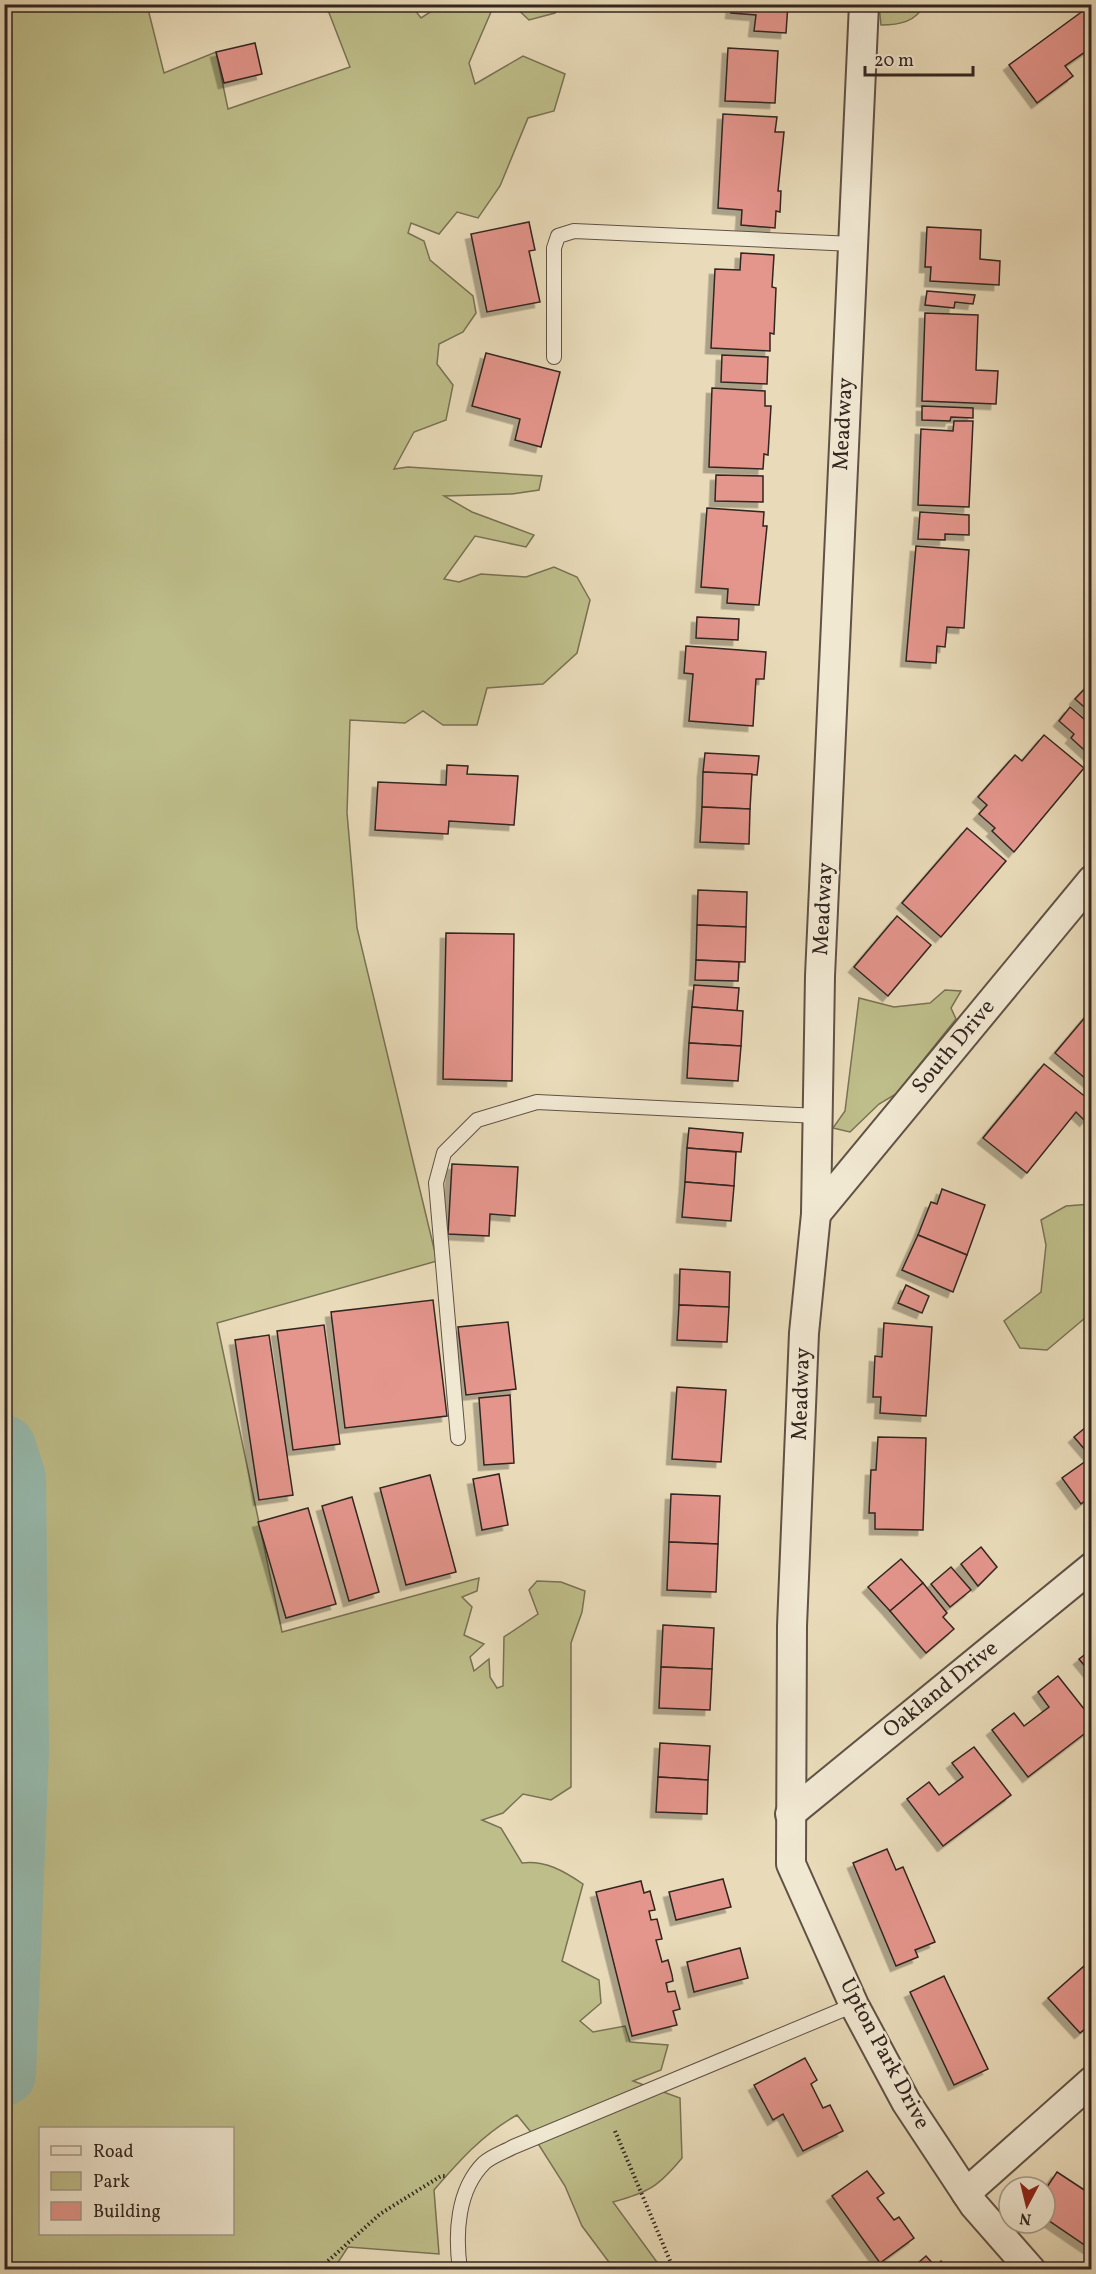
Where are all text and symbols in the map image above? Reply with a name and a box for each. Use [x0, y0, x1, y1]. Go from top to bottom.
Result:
scale bar [865, 39, 973, 77]
text: 20 m [874, 49, 914, 74]
street label: Meadway [826, 377, 862, 471]
street label: Meadway [806, 862, 842, 956]
street label: South Drive [905, 993, 1003, 1101]
street label: Meadway [785, 1347, 819, 1441]
street label: Oakland Drive [877, 1634, 1005, 1746]
street label: Upton Park Drive [831, 1973, 937, 2135]
legend [39, 2127, 234, 2235]
text: Road [93, 2140, 134, 2165]
text: Park [93, 2170, 130, 2195]
north arrow [997, 2175, 1057, 2235]
text: Building [93, 2200, 161, 2225]
text: N [1018, 2206, 1033, 2230]

